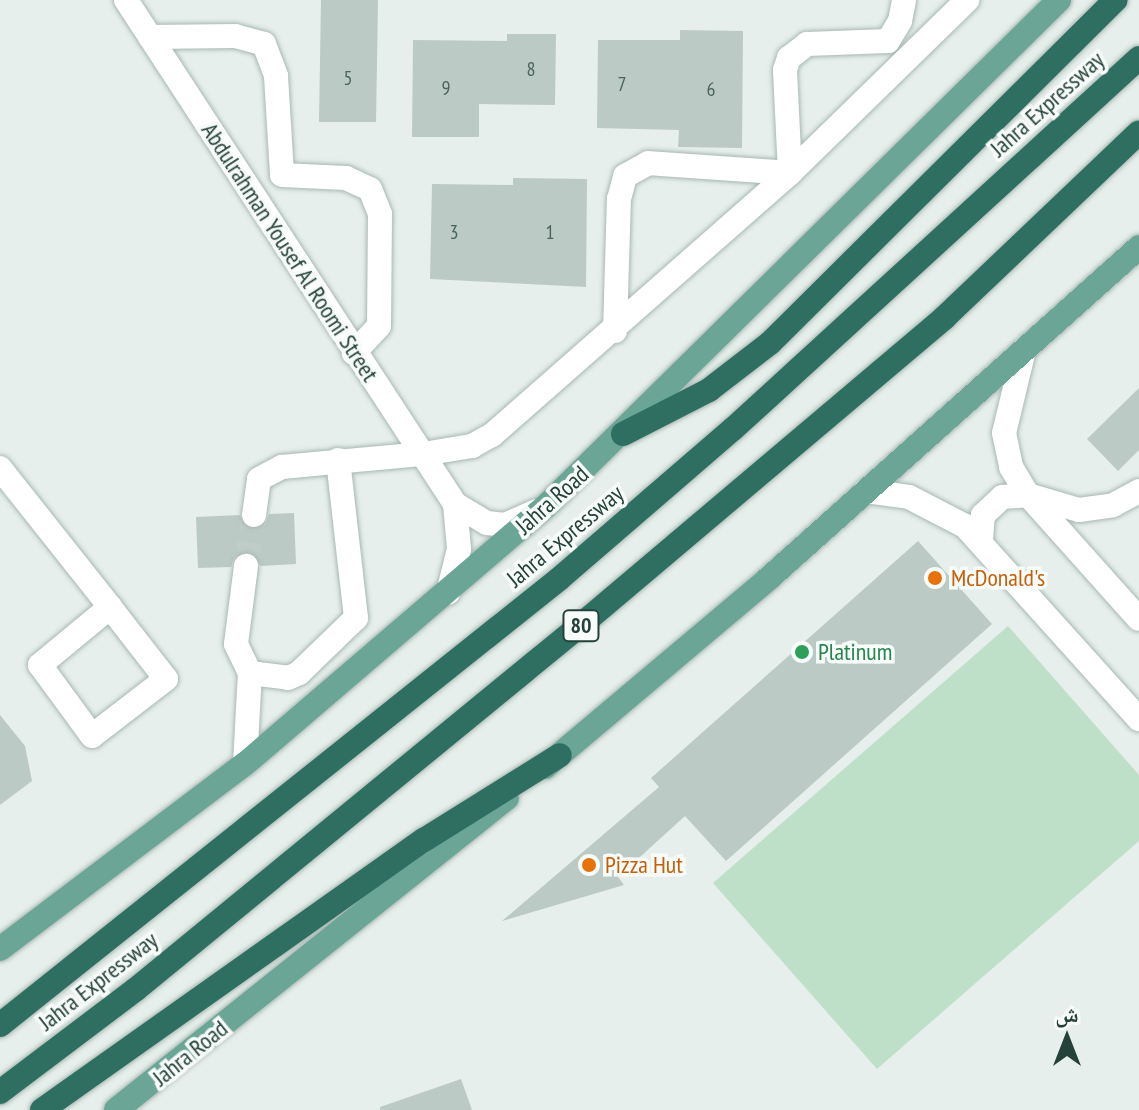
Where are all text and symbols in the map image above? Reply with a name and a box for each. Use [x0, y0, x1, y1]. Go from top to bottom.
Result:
street label: Jahra Expressway [984, 45, 1110, 163]
house number: 8 [527, 57, 535, 81]
house number: 5 [344, 66, 352, 90]
house number: 7 [618, 72, 626, 96]
house number: 9 [442, 76, 450, 100]
house number: 6 [707, 77, 715, 101]
street label: Abdulrahman Yousef Al Roomi Street [195, 117, 385, 387]
house number: 3 [450, 220, 458, 244]
house number: 1 [546, 220, 554, 244]
street label: Jahra Road [510, 460, 594, 540]
street label: Jahra Expressway [501, 479, 629, 593]
place label: McDonald's [951, 564, 1045, 592]
marker: McDonald's [926, 569, 944, 587]
road number: 80 [561, 608, 601, 644]
place label: Platinum [818, 638, 892, 666]
marker: Platinum [793, 643, 811, 661]
place label: Pizza Hut [605, 851, 683, 879]
marker: Pizza Hut [580, 856, 598, 874]
street label: Jahra Expressway [33, 926, 163, 1036]
north arrow [1027, 998, 1107, 1078]
text: ش [1055, 1000, 1079, 1028]
street label: Jahra Road [147, 1014, 233, 1092]

